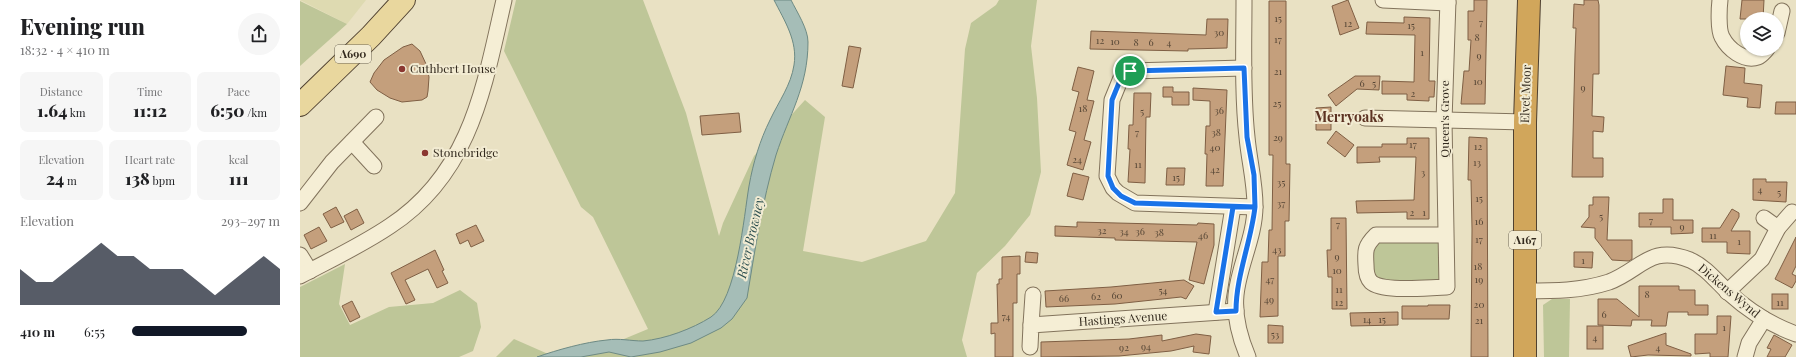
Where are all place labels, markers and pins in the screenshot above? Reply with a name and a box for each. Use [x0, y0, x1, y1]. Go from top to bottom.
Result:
pin [1113, 54, 1147, 88]
place label: Cuthbert House [410, 60, 496, 76]
marker: Cuthbert House [397, 64, 407, 74]
place label: Stonebridge [433, 144, 498, 160]
marker: Stonebridge [420, 148, 430, 158]

